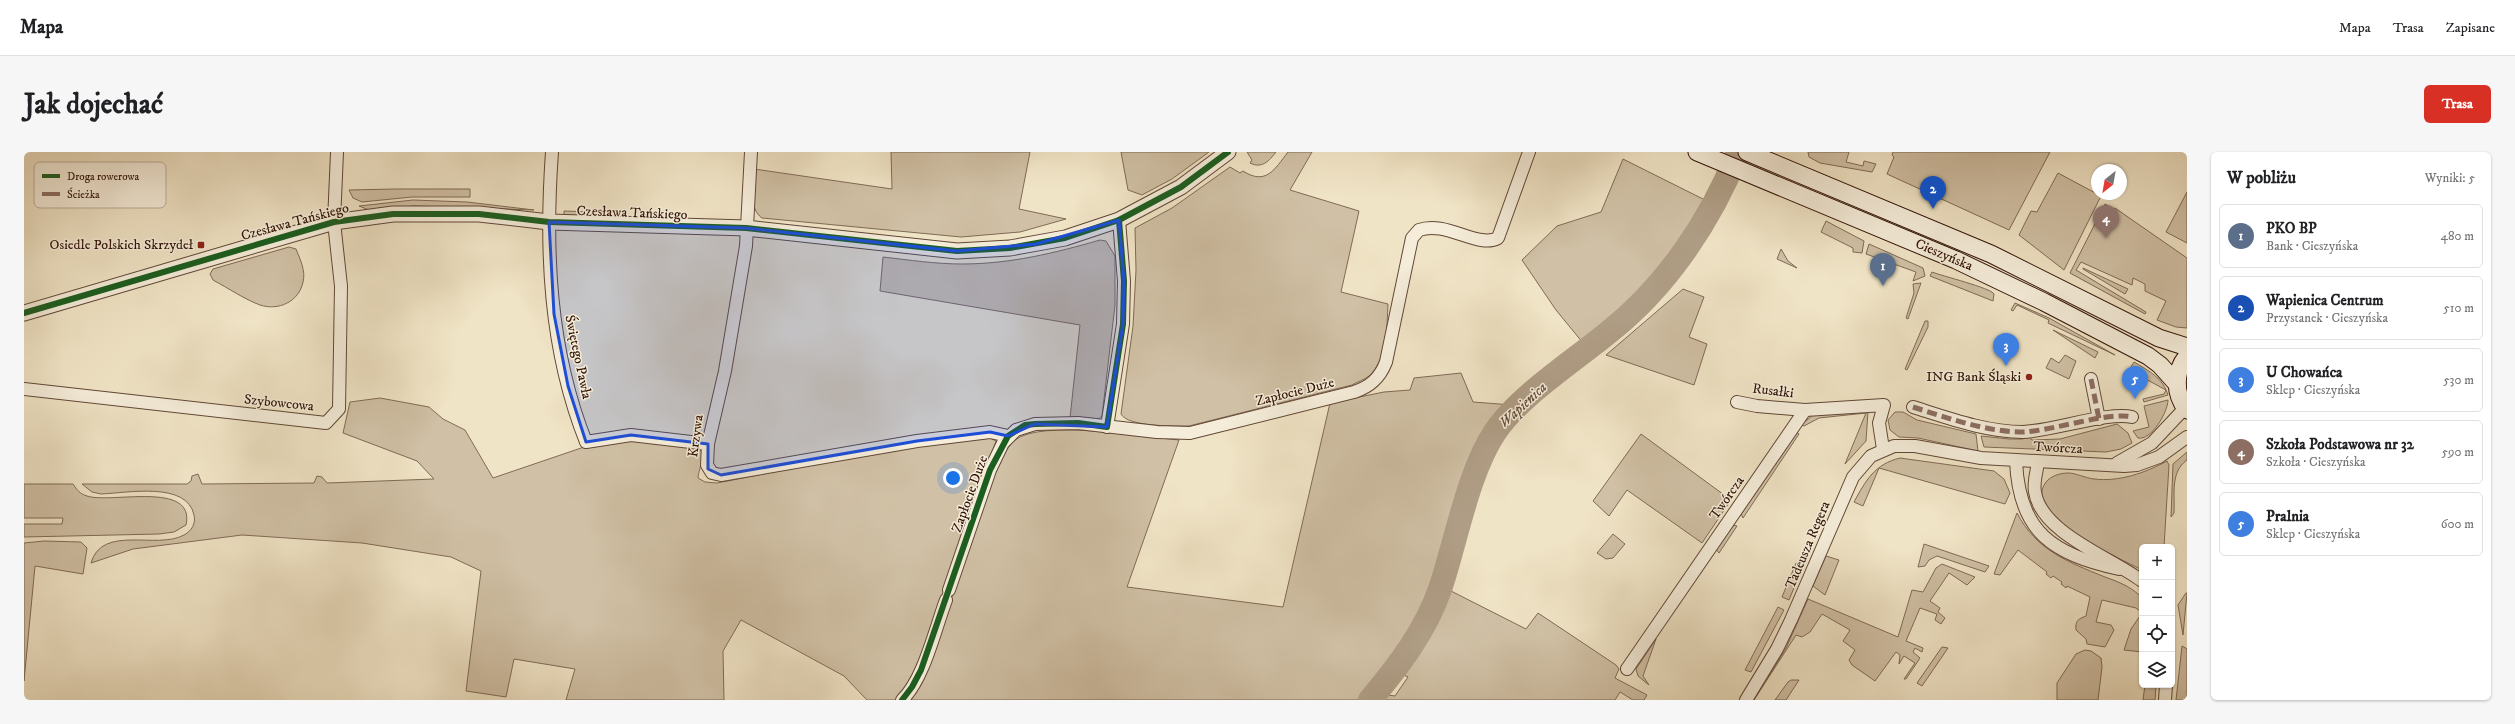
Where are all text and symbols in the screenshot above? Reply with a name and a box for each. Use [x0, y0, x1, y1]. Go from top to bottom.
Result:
text: Mapa [20, 16, 63, 39]
text: Mapa [2339, 19, 2371, 37]
text: Trasa [2393, 19, 2424, 37]
text: Zapisane [2446, 19, 2495, 37]
button: Trasa [2424, 85, 2491, 123]
text: Jak dojechać [24, 87, 163, 122]
legend [34, 162, 166, 208]
north arrow [2091, 164, 2127, 200]
text: W pobliżu [2227, 167, 2296, 189]
text: Droga rowerowa [67, 170, 139, 184]
text: Wyniki: 5 [2425, 170, 2475, 186]
pin: 2 [1920, 176, 1946, 209]
text: Ścieżka [67, 187, 100, 202]
street label: Czesława Tańskiego [239, 199, 351, 245]
street label: Czesława Tańskiego [576, 202, 688, 224]
pin: 4 [2093, 205, 2119, 238]
text: PKO BP [2266, 219, 2317, 238]
text: 1 [2239, 228, 2243, 244]
text: 480 m [2440, 228, 2474, 244]
street label: Cieszyńska [1912, 235, 1976, 275]
place label: Osiedle Polskich Skrzydeł [50, 236, 194, 254]
text: Bank · Cieszyńska [2266, 238, 2358, 254]
marker: Osiedle Polskich Skrzydeł [196, 240, 206, 250]
pin: 1 [1870, 253, 1896, 286]
text: Wapienica Centrum [2266, 291, 2383, 310]
text: 2 [2238, 300, 2244, 316]
text: 510 m [2443, 300, 2474, 316]
text: Przystanek · Cieszyńska [2266, 310, 2388, 326]
street label: Świętego Pawła [560, 313, 596, 401]
pin: 3 [1993, 333, 2019, 366]
text: U Chowańca [2266, 363, 2342, 382]
pin: 5 [2122, 366, 2148, 399]
place label: ING Bank Śląski [1926, 368, 2021, 386]
marker: ING Bank Śląski [2024, 372, 2034, 382]
text: 3 [2239, 372, 2243, 388]
text: 530 m [2443, 372, 2474, 388]
street label: Zapłocie Duże [1254, 373, 1336, 410]
water label: Wapienica [1495, 378, 1551, 432]
street label: Rusałki [1751, 380, 1795, 403]
text: Sklep · Cieszyńska [2266, 382, 2360, 398]
street label: Szybowcowa [243, 390, 315, 416]
street label: Krzywa [684, 414, 708, 458]
text: Szkoła Podstawowa nr 32 [2266, 435, 2414, 454]
street label: Twórcza [2033, 438, 2083, 458]
text: 4 [2237, 444, 2245, 460]
text: 590 m [2442, 444, 2474, 460]
street label: Zapłocie Duże [948, 453, 992, 535]
text: Szkoła · Cieszyńska [2266, 454, 2366, 470]
your location [943, 468, 963, 488]
street label: Twórcza [1706, 473, 1749, 523]
street label: Tadeusza Regera [1781, 498, 1835, 591]
text: Pralnia [2266, 507, 2309, 526]
text: 5 [2238, 516, 2244, 532]
text: 600 m [2441, 516, 2474, 532]
text: Sklep · Cieszyńska [2266, 526, 2360, 542]
map controls [2139, 544, 2175, 688]
button: + [2139, 544, 2175, 580]
button: − [2139, 580, 2175, 616]
button: locate [2139, 616, 2175, 652]
button: layers [2139, 652, 2175, 688]

